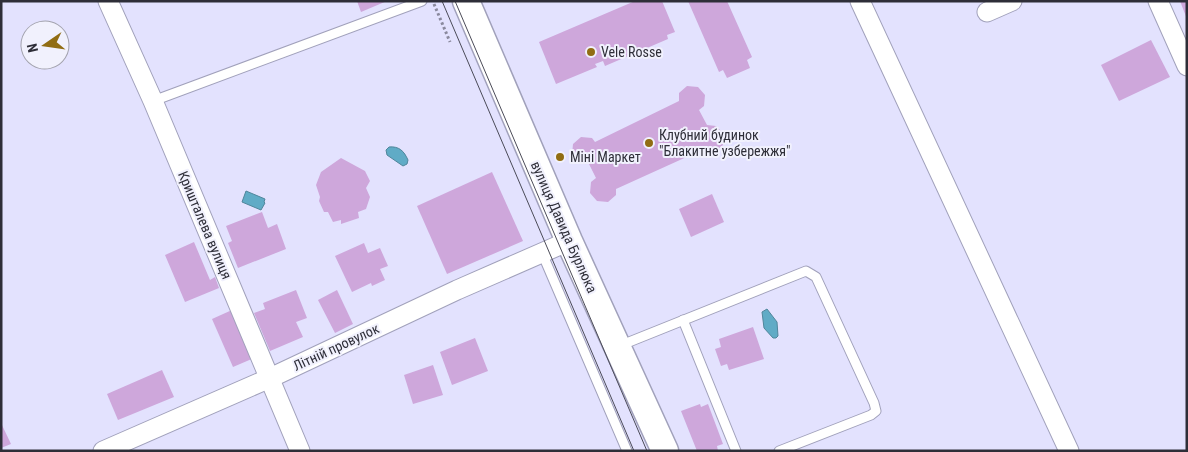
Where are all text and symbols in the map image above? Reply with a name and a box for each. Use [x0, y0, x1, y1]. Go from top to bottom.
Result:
north arrow [20, 20, 70, 70]
text: N [24, 42, 41, 54]
place label: Vele Rosse [601, 44, 662, 60]
marker: Vele Rosse [585, 46, 597, 58]
place label: Клубний будинок "Блакитне узбережжя" [659, 127, 790, 159]
marker: Клубний будинок "Блакитне узбережжя" [643, 137, 655, 149]
place label: Міні Маркет [570, 149, 641, 165]
marker: Міні Маркет [554, 151, 566, 163]
street label: вулиця Давида Бурлюка [528, 159, 600, 295]
street label: Кришталева вулиця [175, 169, 235, 281]
street label: Літній провулок [290, 320, 382, 374]

